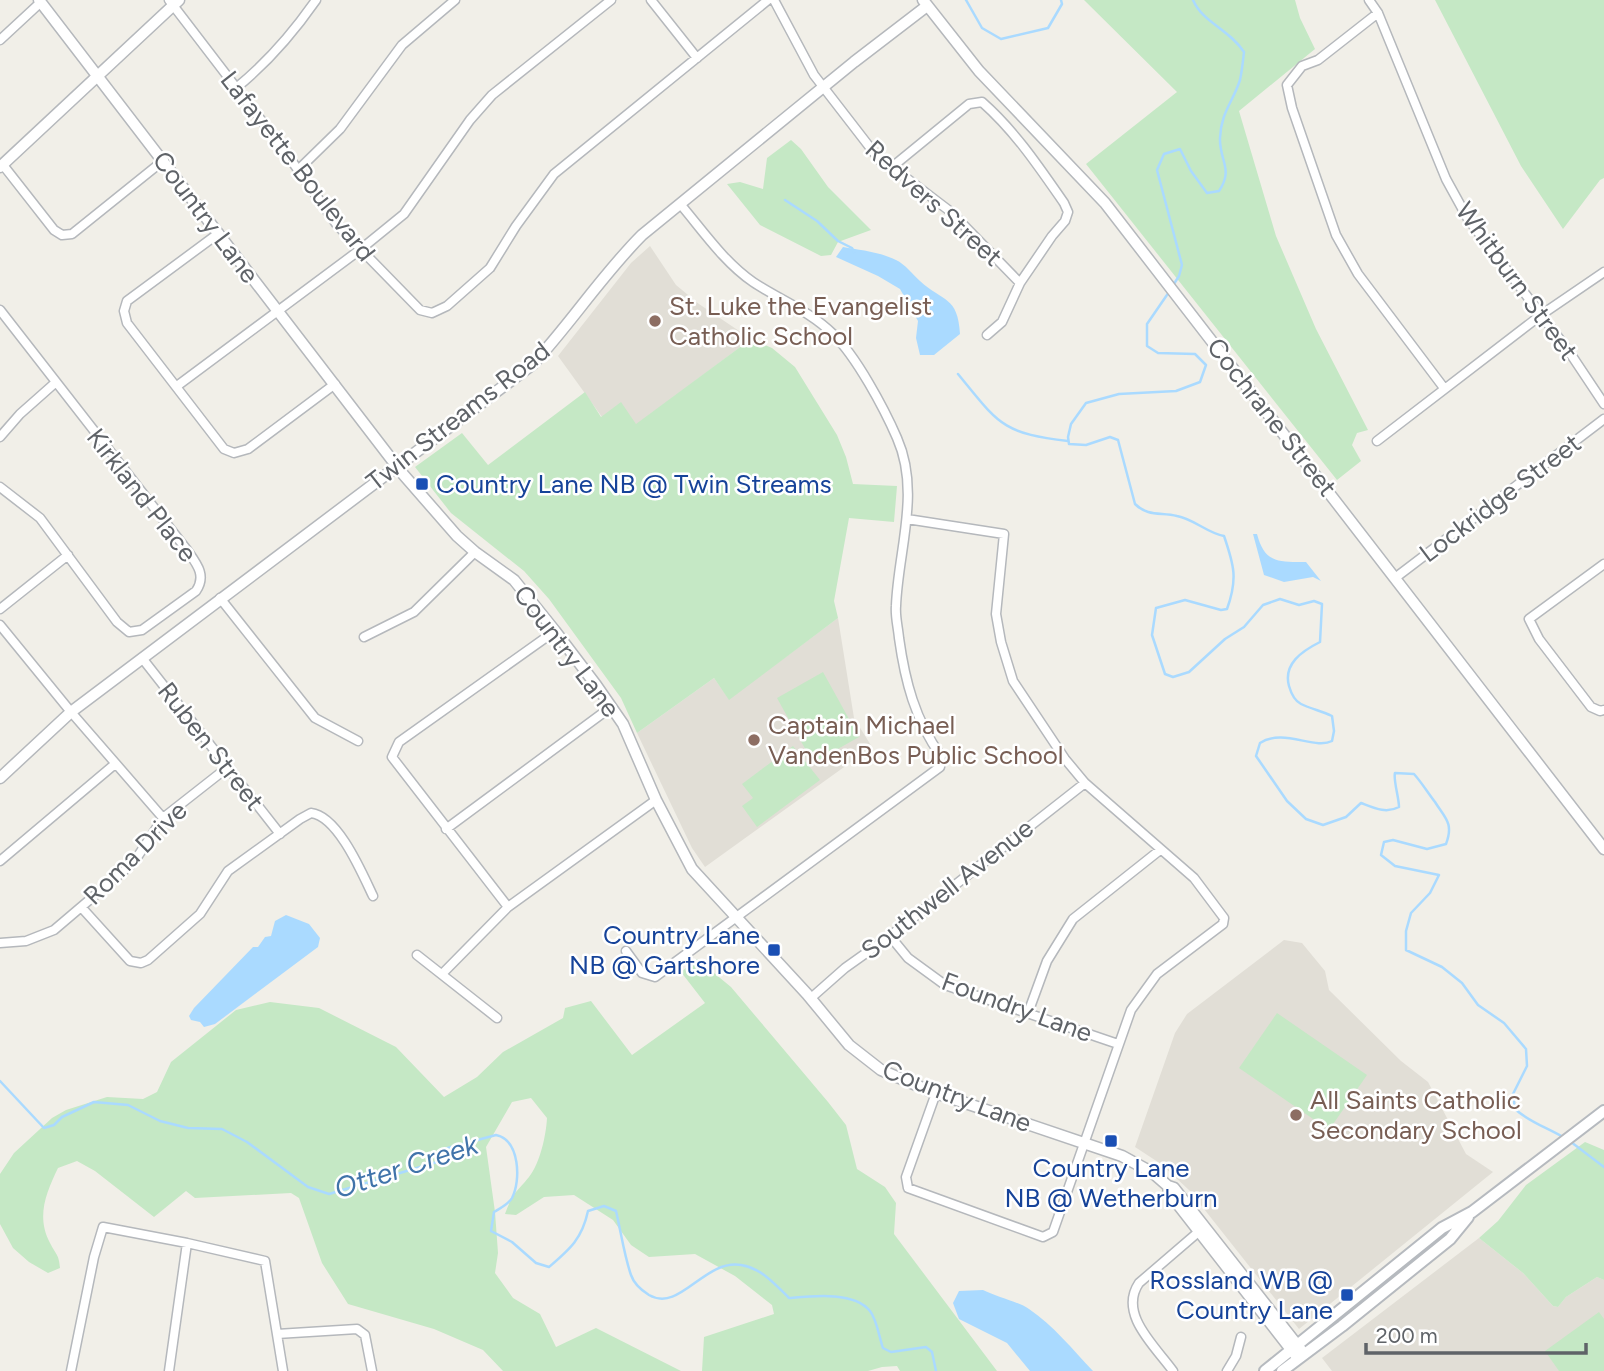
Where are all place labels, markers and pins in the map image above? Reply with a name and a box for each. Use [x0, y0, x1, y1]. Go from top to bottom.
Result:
place label: St. Luke the Evangelist Catholic School [669, 290, 932, 352]
marker: St. Luke the Evangelist Catholic School [647, 313, 663, 329]
place label: Country Lane NB @ Twin Streams [436, 468, 832, 500]
marker: Country Lane NB @ Twin Streams [414, 476, 430, 492]
place label: Captain Michael VandenBos Public School [768, 709, 1064, 771]
marker: Captain Michael VandenBos Public School [746, 732, 762, 748]
place label: Country Lane NB @ Gartshore [569, 919, 760, 981]
marker: Country Lane NB @ Gartshore [766, 942, 782, 958]
place label: All Saints Catholic Secondary School [1310, 1084, 1522, 1146]
marker: All Saints Catholic Secondary School [1288, 1107, 1304, 1123]
marker: Country Lane NB @ Wetherburn [1103, 1133, 1119, 1149]
place label: Country Lane NB @ Wetherburn [1004, 1152, 1218, 1214]
place label: Rossland WB @ Country Lane [1149, 1264, 1333, 1326]
marker: Rossland WB @ Country Lane [1339, 1287, 1355, 1303]

